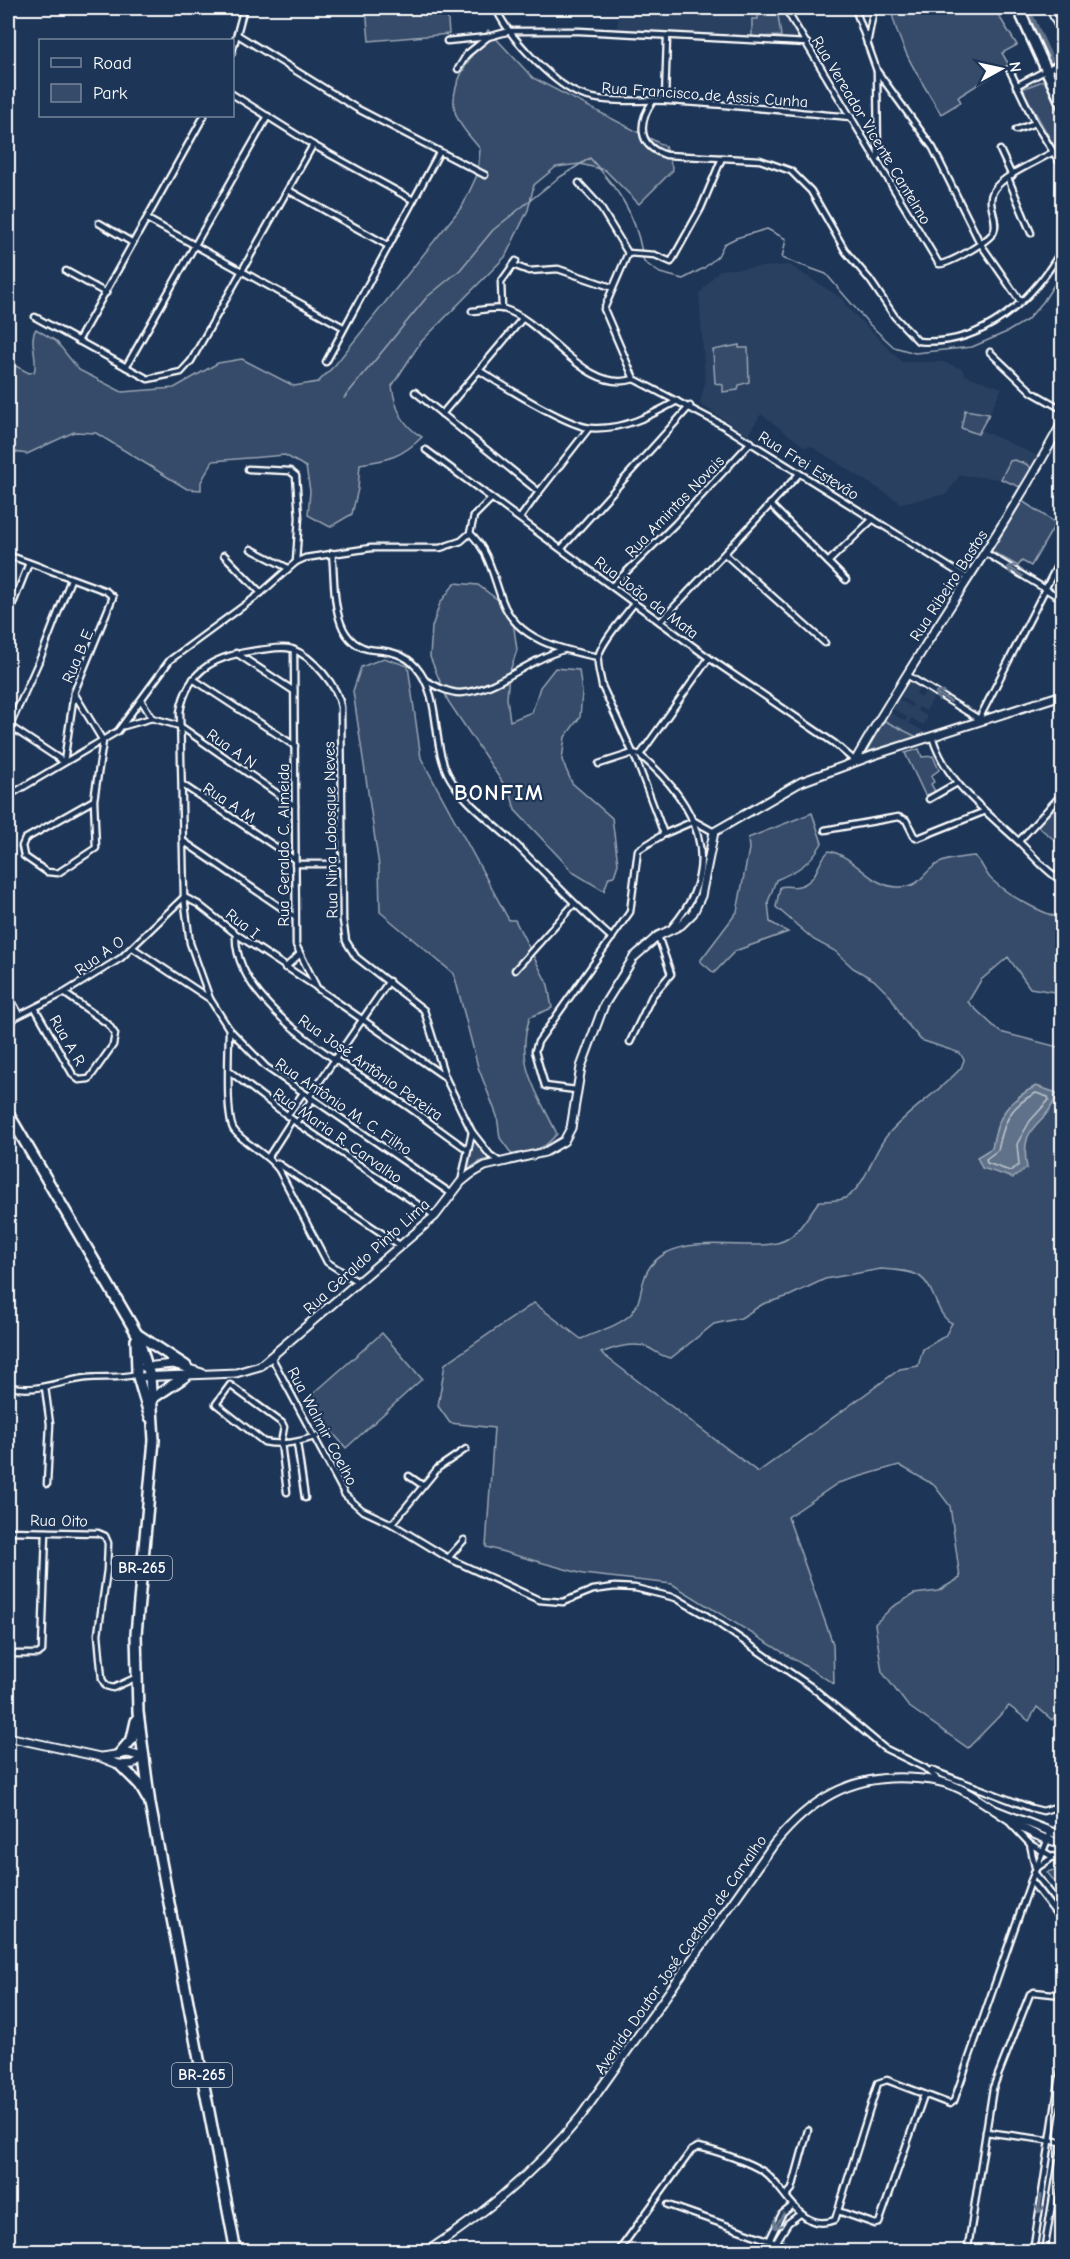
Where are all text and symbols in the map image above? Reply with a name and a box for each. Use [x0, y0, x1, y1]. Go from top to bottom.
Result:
street label: Rua Vereador Vicente Cantelmo [808, 33, 935, 228]
legend [39, 39, 234, 117]
north arrow [971, 39, 1031, 99]
text: Road [93, 53, 132, 74]
text: N [1005, 61, 1025, 73]
street label: Rua Francisco de Assis Cunha [601, 79, 809, 111]
text: Park [93, 83, 128, 104]
street label: Rua Frei Estevão [755, 428, 862, 504]
street label: Rua Amintas Novais [622, 452, 728, 561]
street label: Rua Ribeiro Bastos [906, 526, 992, 644]
street label: Rua João da Mata [591, 553, 702, 643]
one-way arrow [1006, 564, 1023, 577]
street label: Rua B E [59, 627, 97, 686]
one-way arrow [935, 691, 952, 703]
street label: Rua A N [203, 725, 260, 772]
street label: Rua Nina Lobosque Neves [320, 741, 342, 919]
street label: Rua Geraldo C. Almeida [275, 764, 293, 926]
street label: Rua A M [200, 779, 259, 827]
district label: BONFIM [454, 780, 544, 806]
street label: Rua I [222, 905, 263, 942]
street label: Rua A O [71, 932, 128, 979]
street label: Rua José Antônio Pereira [295, 1011, 446, 1125]
street label: Rua A R [45, 1012, 89, 1069]
street label: Rua Antônio M. C. Filho [272, 1054, 415, 1159]
street label: Rua Maria R. Carvalho [269, 1084, 405, 1187]
street label: Rua Geraldo Pinto Lima [300, 1195, 433, 1318]
street label: Rua Walmir Coelho [283, 1364, 361, 1489]
street label: Rua Oito [30, 1511, 88, 1531]
road number: BR-265 [112, 1556, 172, 1580]
street label: Avenida Doutor José Caetano de Carvalho [591, 1832, 771, 2077]
road number: BR-265 [172, 2063, 232, 2087]
one-way arrow [1035, 2193, 1046, 2213]
one-way arrow [773, 2212, 785, 2229]

